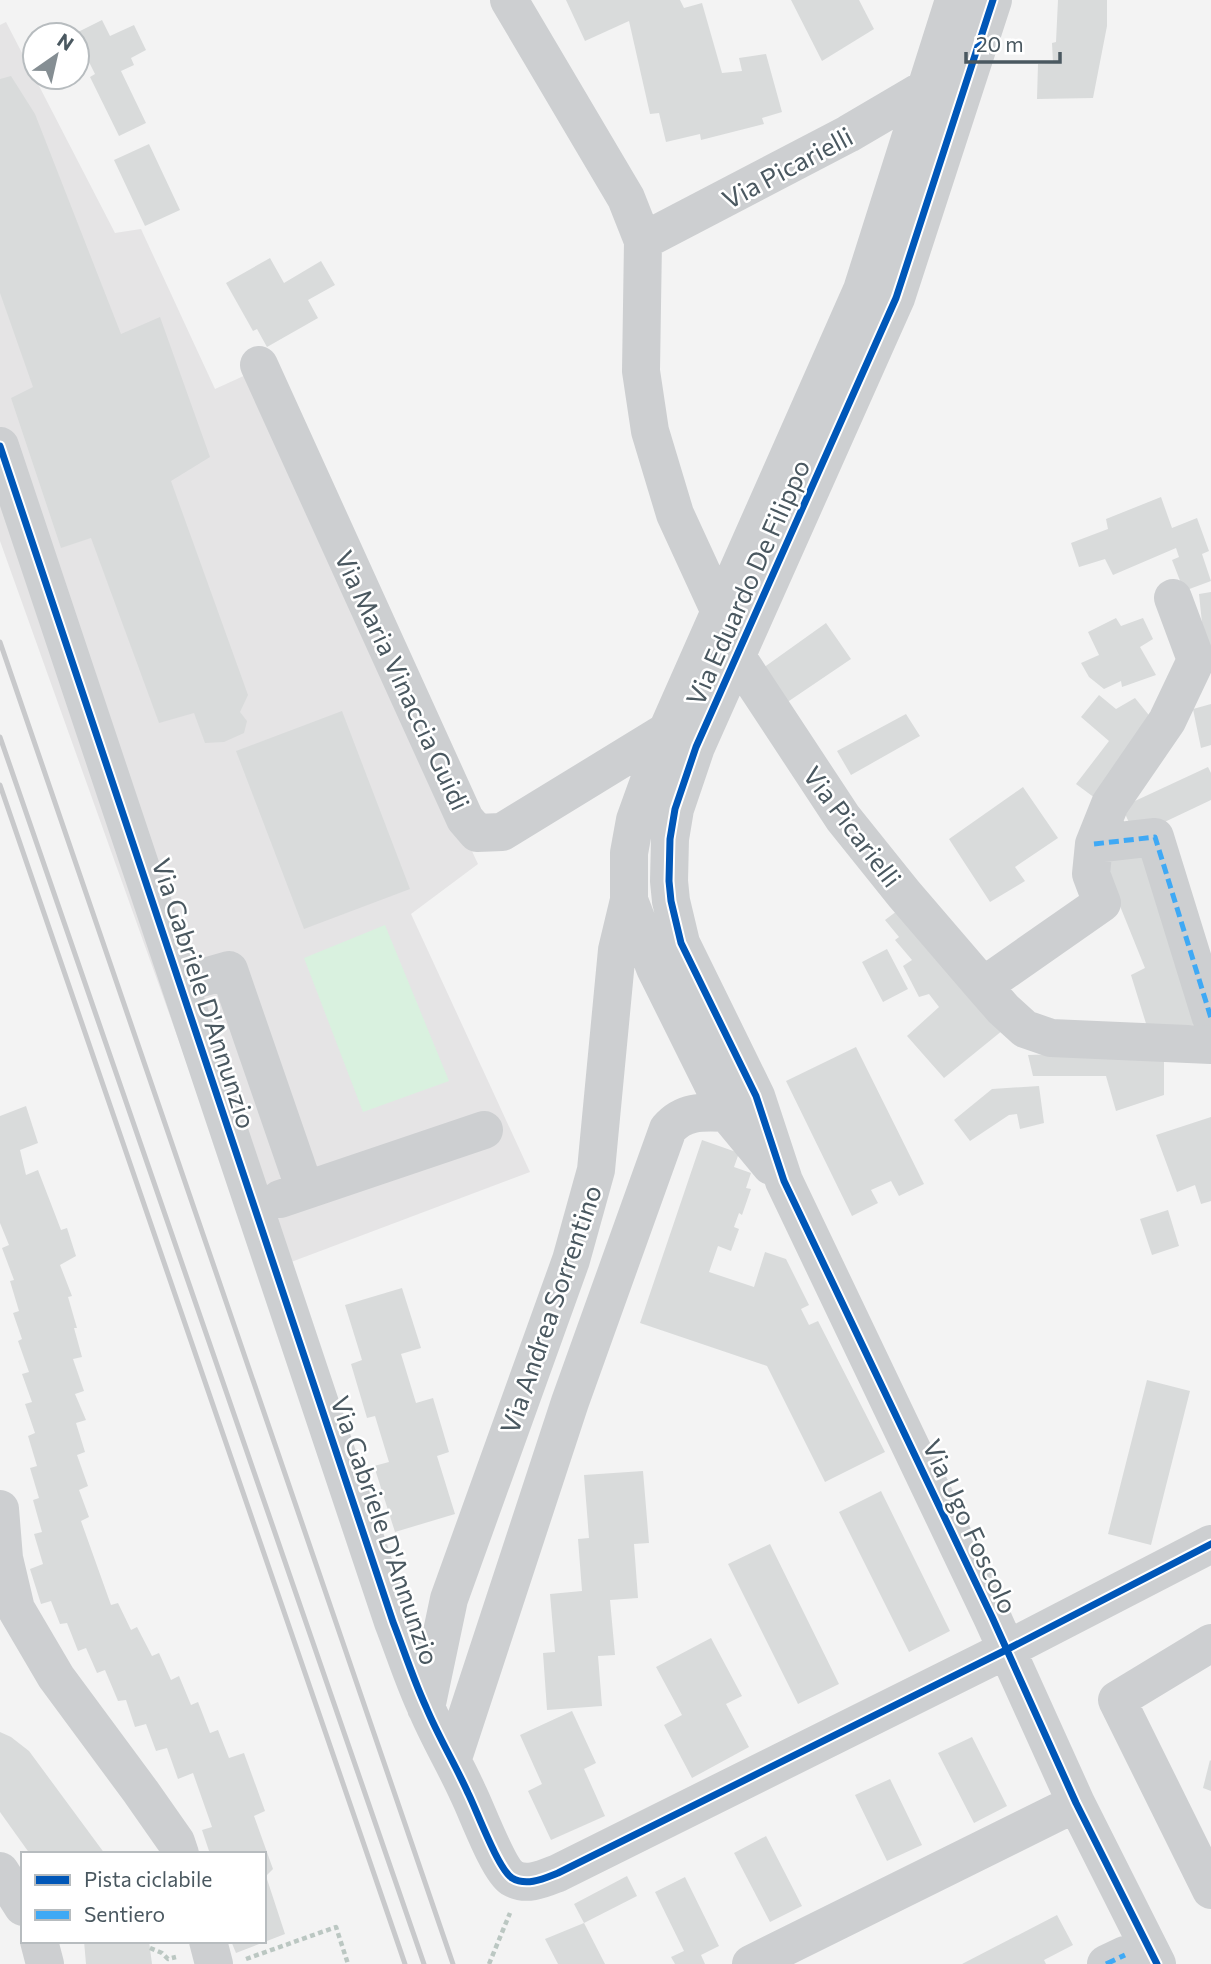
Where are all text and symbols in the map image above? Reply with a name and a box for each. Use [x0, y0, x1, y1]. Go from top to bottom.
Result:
north arrow [21, 21, 91, 91]
scale bar [966, 21, 1060, 65]
text: N [53, 28, 78, 55]
text: 20 m [976, 31, 1024, 56]
street label: Via Picarielli [716, 120, 858, 214]
street label: Via Eduardo De Filippo [679, 454, 815, 710]
street label: Via Maria Vinaccia Guidi [329, 545, 477, 815]
street label: Via Picarielli [798, 759, 908, 893]
street label: Via Gabriele D'Annunzio [147, 854, 263, 1132]
street label: Via Andrea Sorrentino [493, 1181, 607, 1437]
street label: Via Gabriele D'Annunzio [325, 1391, 447, 1669]
street label: Via Ugo Foscolo [917, 1434, 1025, 1618]
legend [21, 1852, 266, 1943]
text: Pista ciclabile [84, 1866, 212, 1891]
text: Sentiero [84, 1901, 165, 1926]

